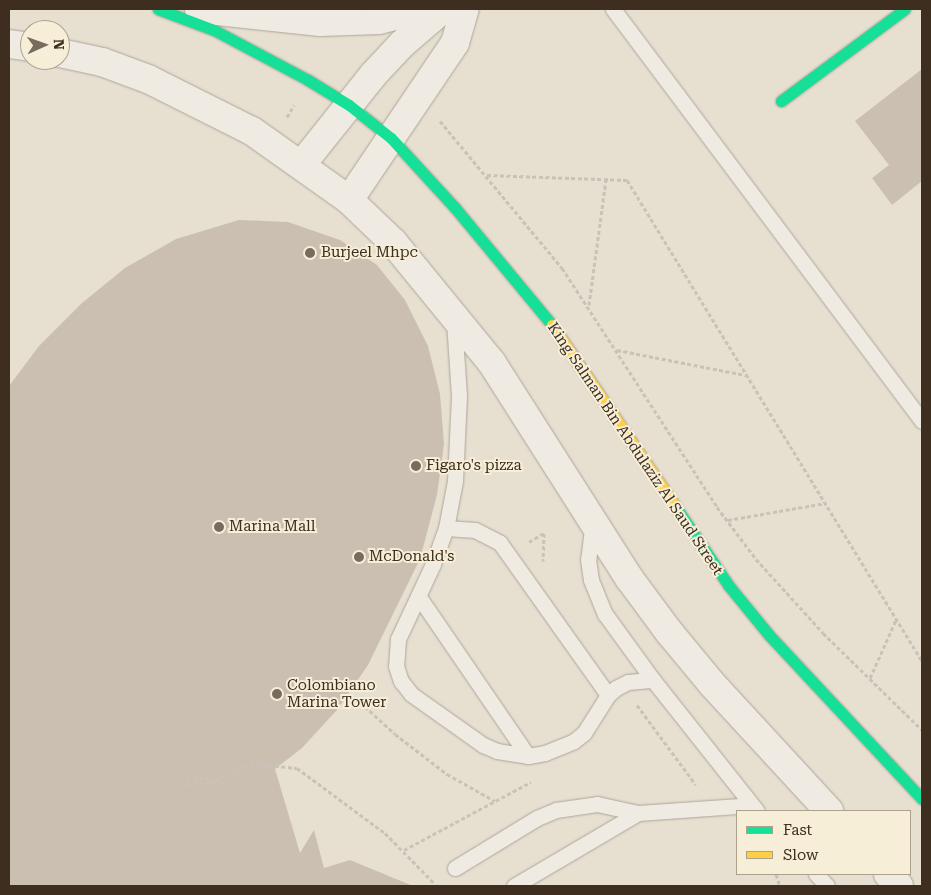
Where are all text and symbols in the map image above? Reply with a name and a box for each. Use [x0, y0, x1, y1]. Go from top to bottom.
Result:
north arrow [20, 20, 70, 70]
text: N [51, 39, 67, 50]
place label: Burjeel Mhpc [321, 244, 418, 262]
marker: Burjeel Mhpc [303, 246, 317, 260]
street label: King Salman Bin Abdulaziz Al Saud Street [543, 319, 727, 579]
place label: Figaro's pizza [426, 457, 522, 475]
marker: Figaro's pizza [410, 460, 422, 472]
place label: Marina Mall [229, 518, 315, 536]
marker: Marina Mall [213, 521, 225, 533]
place label: McDonald's [369, 548, 454, 566]
marker: McDonald's [353, 551, 365, 563]
place label: Colombiano Marina Tower [287, 676, 386, 711]
marker: Colombiano Marina Tower [271, 688, 283, 700]
legend [736, 810, 911, 875]
text: Fast [783, 821, 812, 839]
text: Slow [783, 846, 818, 864]

